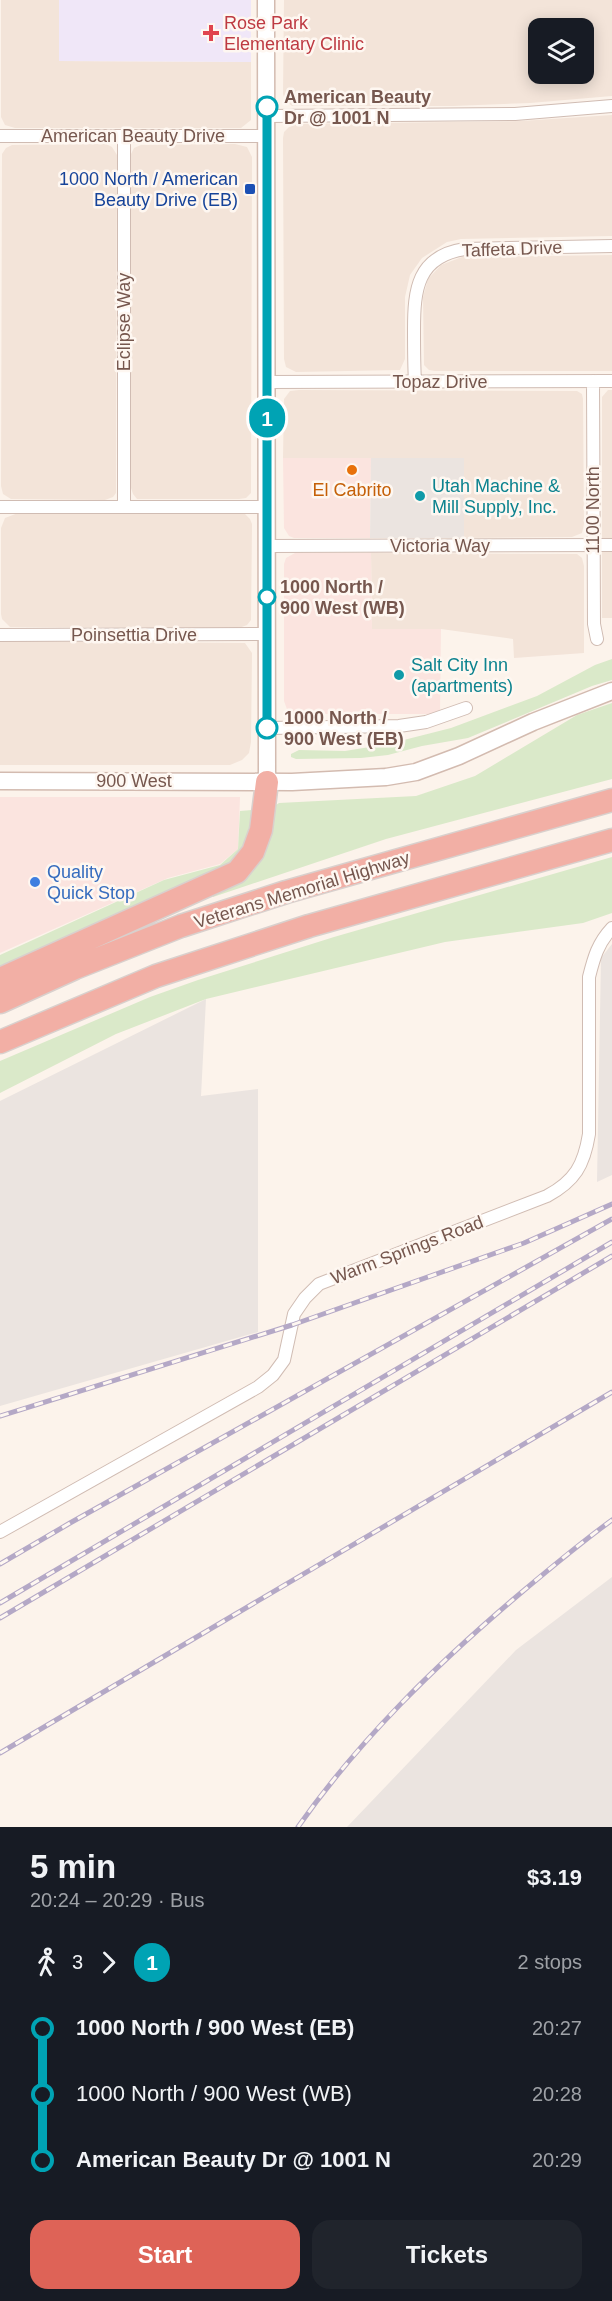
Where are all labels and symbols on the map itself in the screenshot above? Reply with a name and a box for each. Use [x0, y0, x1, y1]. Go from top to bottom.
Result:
place label: Rose Park Elementary Clinic [224, 13, 364, 54]
marker: Rose Park Elementary Clinic [202, 24, 220, 42]
place label: American Beauty Dr @ 1001 N [284, 87, 431, 128]
marker: American Beauty Dr @ 1001 N [256, 96, 278, 118]
street label: American Beauty Drive [41, 126, 225, 146]
place label: 1000 North / American Beauty Drive (EB) [59, 169, 238, 210]
marker: 1000 North / American Beauty Drive (EB) [243, 182, 257, 196]
street label: Taffeta Drive [461, 237, 563, 261]
street label: Eclipse Way [114, 273, 134, 371]
street label: Topaz Drive [392, 372, 488, 392]
line badge: 1 [248, 398, 286, 438]
marker: El Cabrito [345, 463, 359, 477]
street label: 1100 North [583, 466, 603, 554]
place label: Utah Machine & Mill Supply, Inc. [432, 476, 560, 517]
place label: El Cabrito [312, 480, 392, 500]
marker: Utah Machine & Mill Supply, Inc. [413, 489, 427, 503]
street label: Victoria Way [390, 536, 490, 556]
place label: 1000 North / 900 West (WB) [280, 577, 405, 618]
marker: 1000 North / 900 West (WB) [258, 588, 276, 606]
street label: Poinsettia Drive [71, 625, 197, 645]
place label: Salt City Inn (apartments) [411, 655, 513, 696]
marker: Salt City Inn (apartments) [392, 668, 406, 682]
place label: 1000 North / 900 West (EB) [284, 708, 404, 749]
marker: 1000 North / 900 West (EB) [256, 717, 278, 739]
street label: 900 West [96, 771, 172, 791]
street label: Veterans Memorial Highway [192, 848, 412, 932]
place label: Quality Quick Stop [47, 862, 135, 903]
marker: Quality Quick Stop [28, 875, 42, 889]
street label: Warm Springs Road [328, 1212, 486, 1288]

